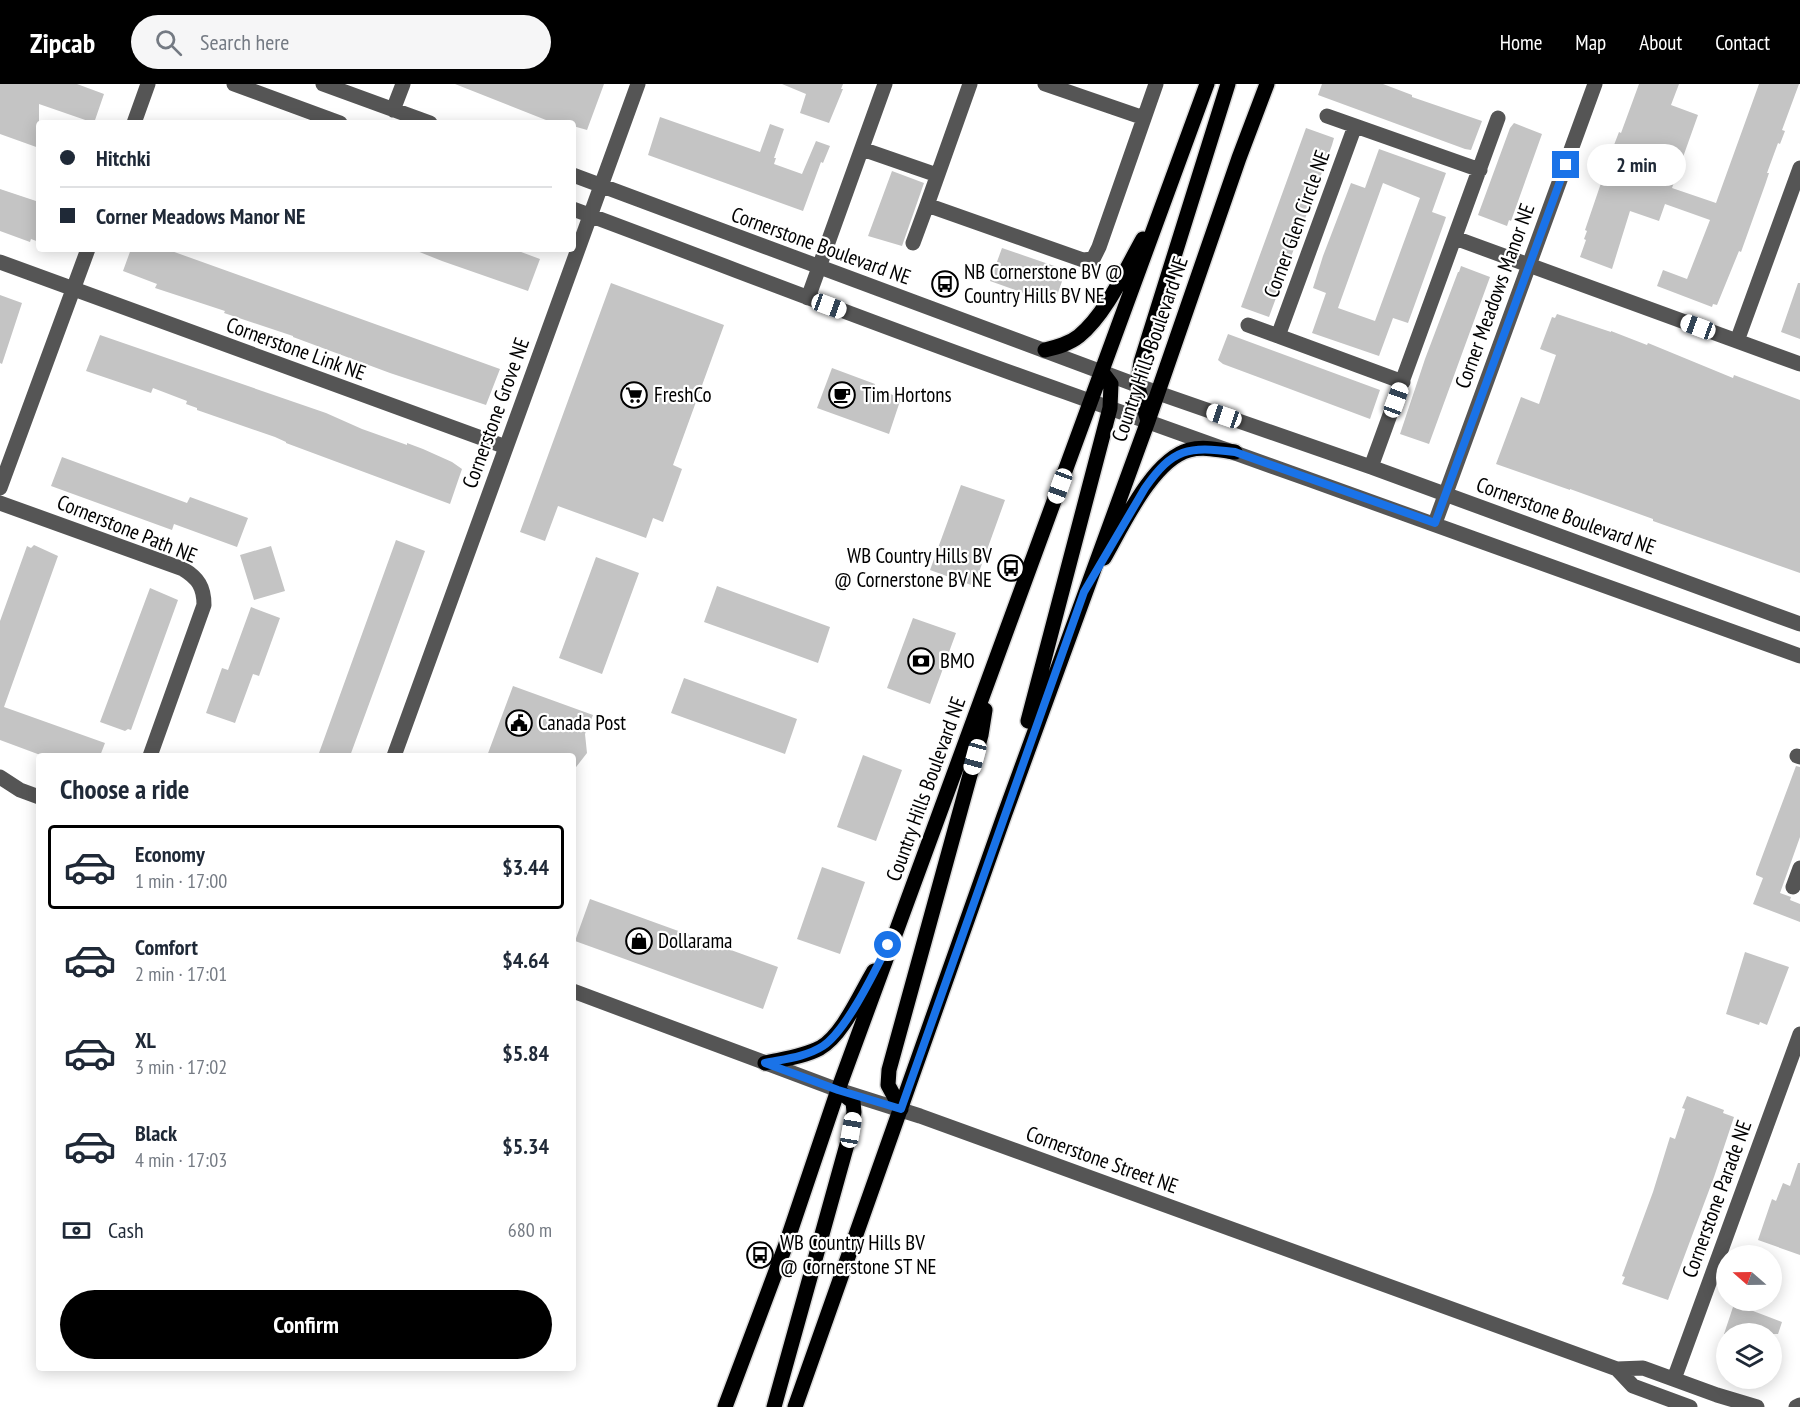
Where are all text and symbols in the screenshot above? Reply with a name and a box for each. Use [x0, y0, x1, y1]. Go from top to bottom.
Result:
search box [131, 15, 551, 69]
text: Zipcab [30, 24, 95, 61]
icon: search [152, 26, 185, 59]
text: Search here [200, 28, 289, 56]
text: Home [1500, 29, 1542, 56]
text: Map [1575, 29, 1606, 56]
text: About [1639, 29, 1682, 56]
text: Contact [1715, 29, 1770, 56]
text: Hitchki [96, 144, 151, 172]
callout: 2 min [1587, 144, 1686, 186]
street label: Corner Glen Circle NE [1257, 146, 1336, 301]
route end [1552, 151, 1579, 178]
text: 2 min [1616, 152, 1657, 178]
street label: Corner Meadows Manor NE [1449, 200, 1541, 392]
street label: Cornerstone Boulevard NE [728, 201, 915, 291]
text: Corner Meadows Manor NE [96, 202, 305, 230]
street label: Country Hills Boulevard NE [1105, 253, 1194, 445]
place label: NB Cornerstone BV @ Country Hills BV NE [964, 258, 1123, 309]
bus stop icon: NB Cornerstone BV @ Country Hills BV NE [930, 269, 960, 299]
car [809, 291, 849, 321]
street label: Cornerstone Link NE [223, 311, 370, 386]
car [1678, 312, 1718, 342]
street label: Cornerstone Grove NE [456, 334, 535, 492]
supermarket icon: FreshCo [619, 380, 649, 410]
cafe icon: Tim Hortons [827, 380, 857, 410]
car [1381, 380, 1411, 420]
place label: FreshCo [654, 381, 712, 408]
place label: Tim Hortons [862, 381, 952, 408]
car [1204, 402, 1244, 430]
car [1045, 466, 1075, 506]
street label: Cornerstone Boulevard NE [1473, 471, 1660, 561]
street label: Cornerstone Path NE [53, 488, 201, 569]
place label: WB Country Hills BV @ Cornerstone BV NE [834, 542, 992, 593]
bus stop icon: WB Country Hills BV @ Cornerstone BV NE [996, 553, 1026, 583]
bank icon: BMO [906, 646, 936, 676]
place label: BMO [940, 647, 975, 674]
street label: Country Hills Boulevard NE [880, 693, 971, 885]
public building icon: Canada Post [504, 708, 534, 738]
place label: Canada Post [538, 709, 626, 736]
car [962, 737, 988, 777]
text: Choose a ride [60, 772, 189, 806]
icon: car [63, 840, 117, 894]
text: Economy [135, 840, 205, 868]
text: $3.44 [502, 853, 549, 881]
text: 1 min · 17:00 [135, 868, 227, 894]
shop icon: Dollarama [624, 926, 654, 956]
place label: Dollarama [658, 927, 733, 954]
route start [874, 931, 901, 958]
icon: car [63, 933, 117, 987]
text: Comfort [135, 933, 198, 961]
text: $4.64 [502, 946, 549, 974]
text: 2 min · 17:01 [135, 961, 227, 987]
icon: car [63, 1026, 117, 1080]
text: XL [135, 1026, 156, 1054]
text: $5.84 [502, 1039, 549, 1067]
text: 3 min · 17:02 [135, 1054, 227, 1080]
car [839, 1111, 863, 1149]
street label: Cornerstone Parade NE [1676, 1116, 1758, 1281]
icon: car [63, 1119, 117, 1173]
text: Black [135, 1119, 177, 1147]
street label: Cornerstone Street NE [1022, 1120, 1182, 1200]
text: $5.34 [502, 1132, 549, 1160]
text: 4 min · 17:03 [135, 1147, 227, 1173]
icon: cash [60, 1214, 93, 1247]
text: Cash [108, 1216, 144, 1244]
text: 680 m [508, 1217, 552, 1243]
place label: WB Country Hills BV @ Cornerstone ST NE [780, 1229, 937, 1280]
bus stop icon: WB Country Hills BV @ Cornerstone ST NE [745, 1240, 775, 1270]
north arrow [1716, 1245, 1782, 1311]
map controls [1716, 1245, 1782, 1389]
button: Confirm [60, 1290, 552, 1359]
button: layers [1716, 1323, 1782, 1389]

